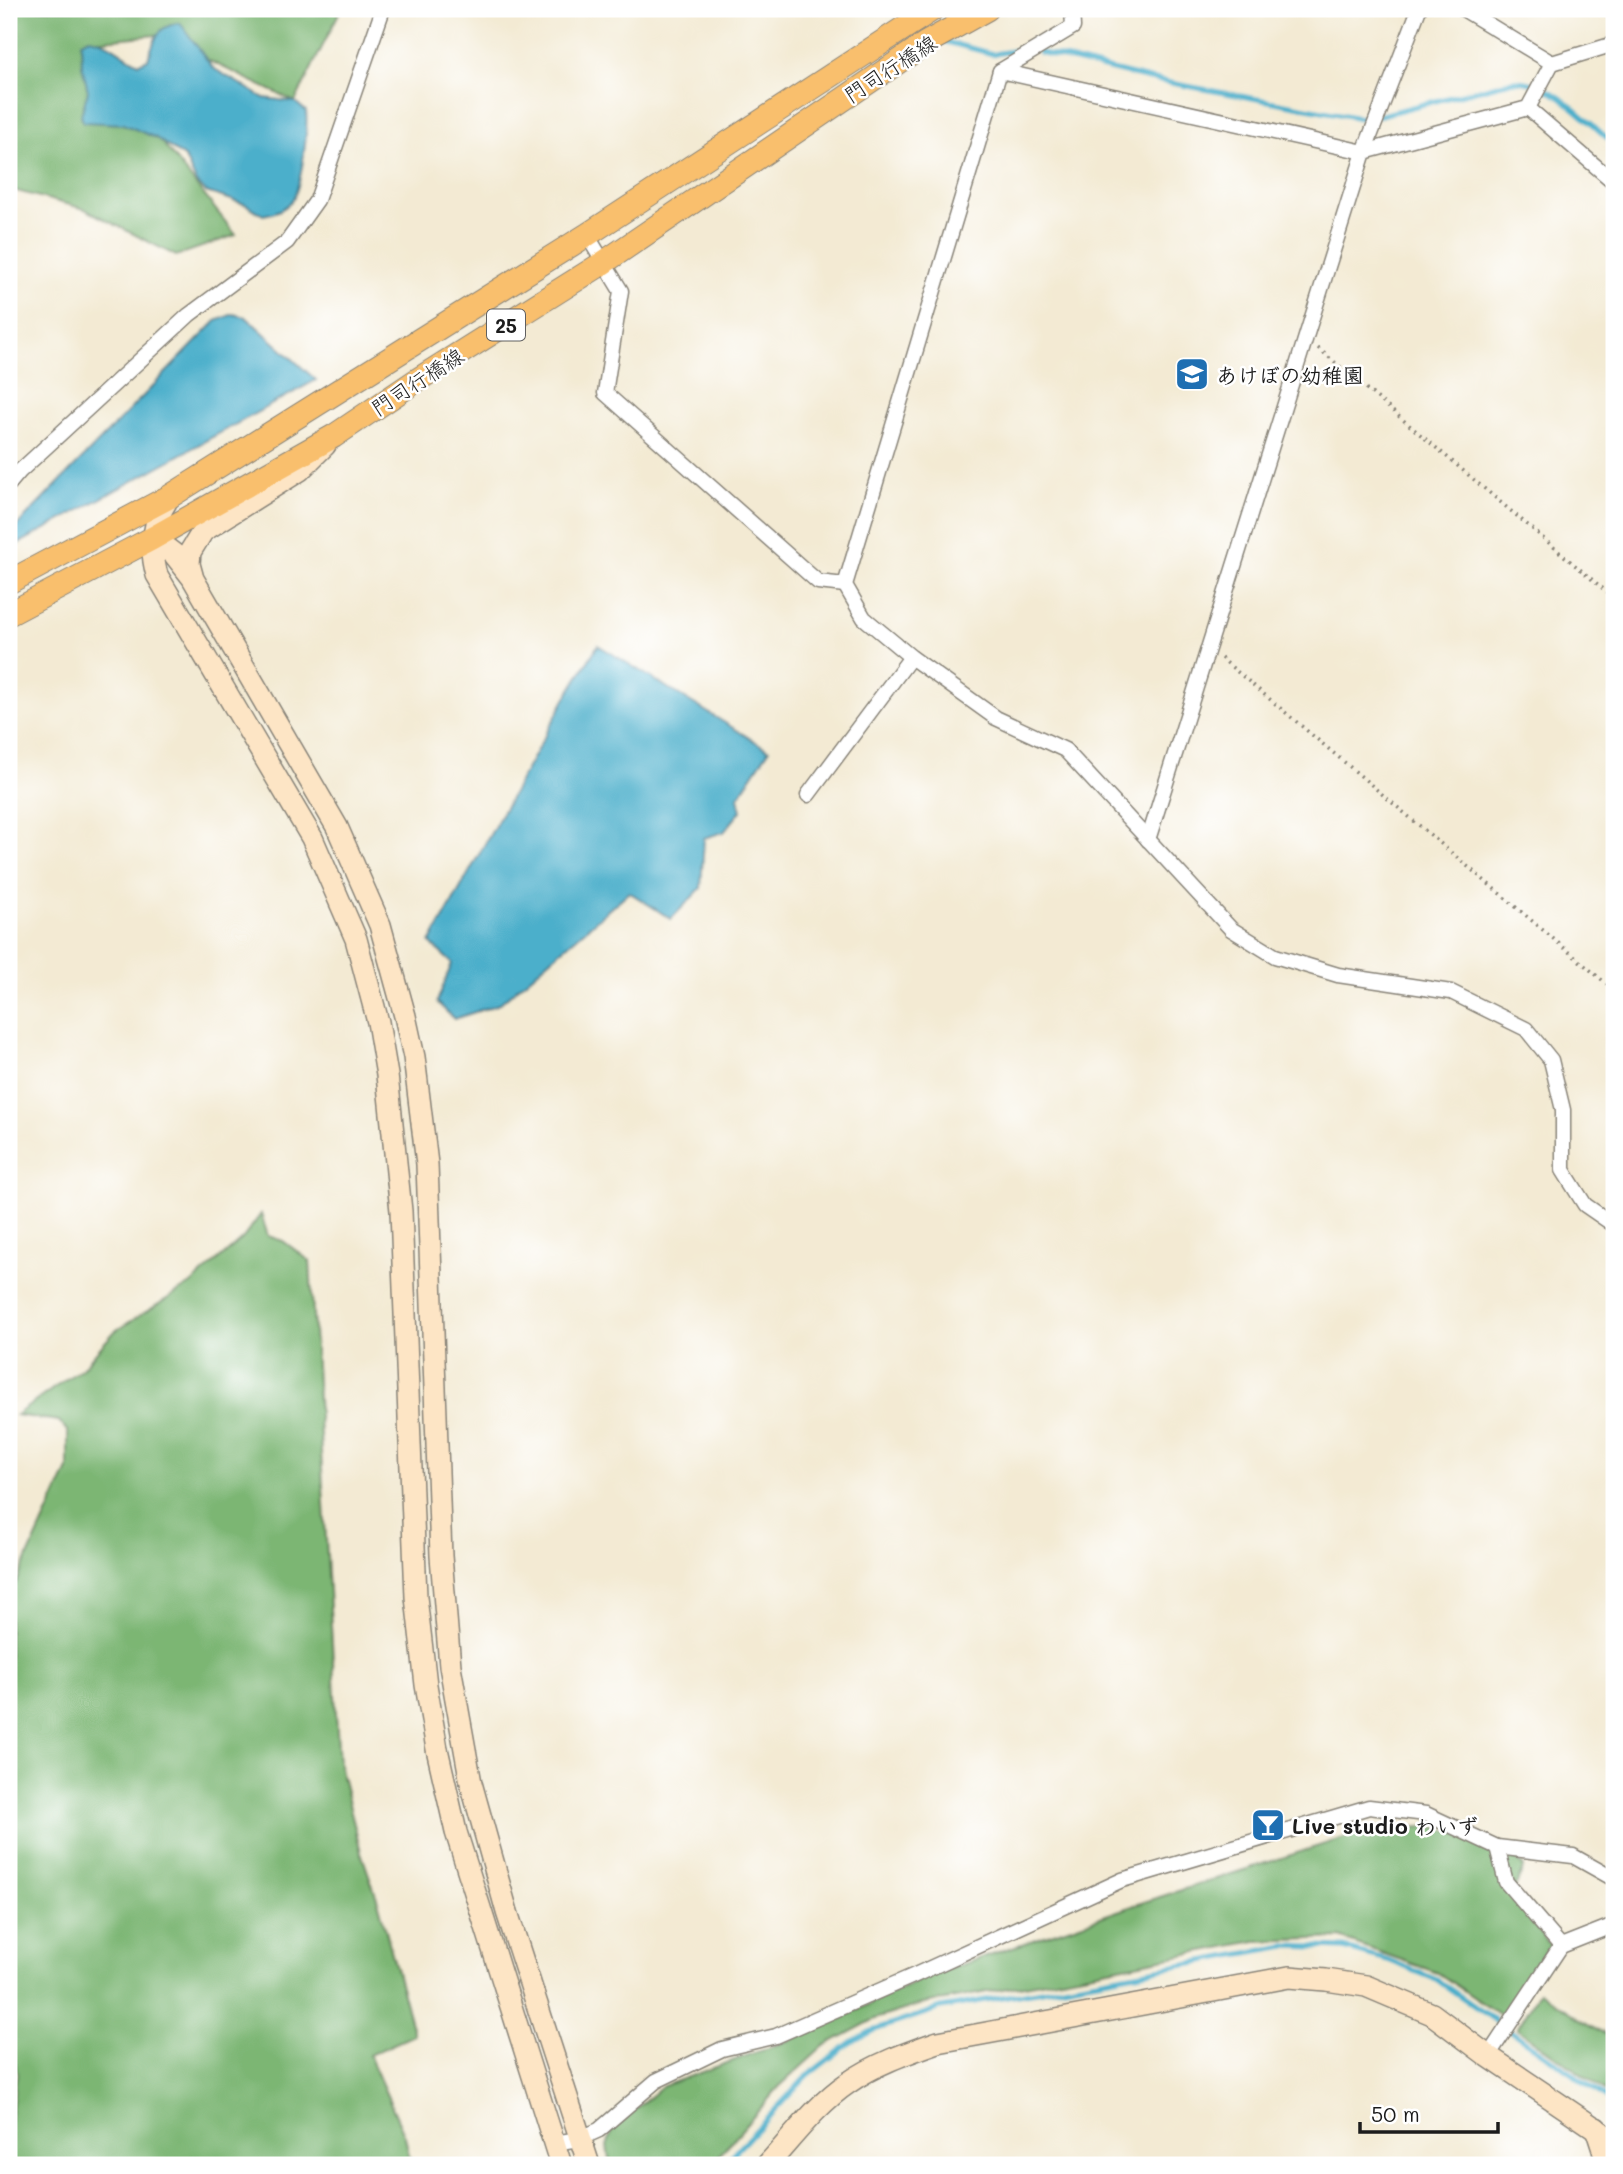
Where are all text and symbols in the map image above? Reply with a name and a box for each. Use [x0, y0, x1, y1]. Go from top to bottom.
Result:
street label: 門司行橋線 [839, 28, 941, 108]
road number: 25 [487, 310, 525, 340]
street label: 門司行橋線 [366, 341, 468, 421]
school or university icon: あけぼの幼稚園 [1173, 355, 1211, 393]
place label: あけぼの幼稚園 [1216, 361, 1364, 388]
bar icon: Live studio わいず [1249, 1806, 1287, 1844]
place label: Live studio わいず [1292, 1812, 1478, 1839]
scale bar [1360, 2090, 1499, 2134]
text: 50 m [1371, 2100, 1420, 2127]

